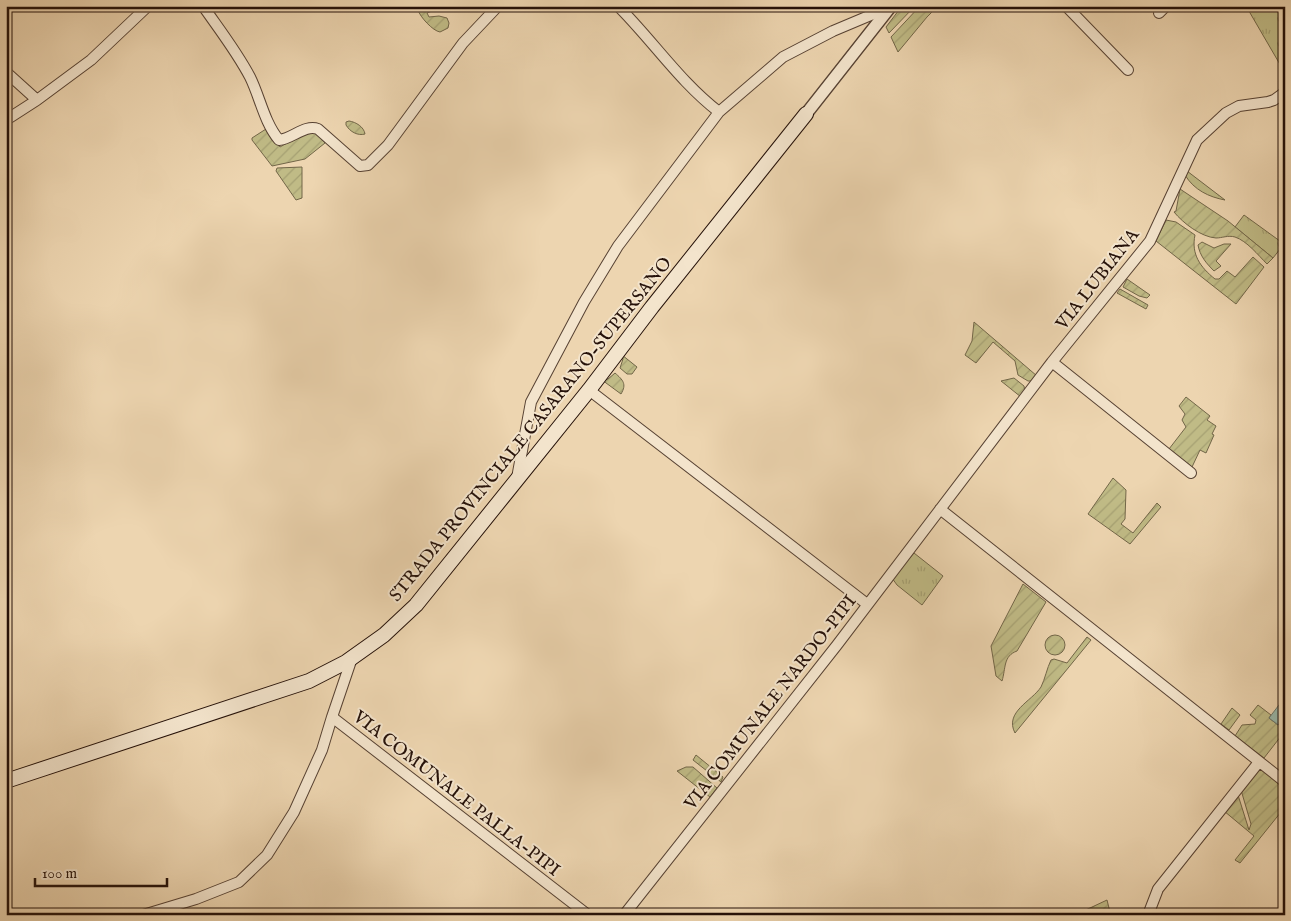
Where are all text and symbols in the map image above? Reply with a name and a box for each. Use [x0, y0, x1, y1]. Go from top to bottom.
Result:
street label: VIA LUBIANA [1051, 224, 1145, 336]
street label: STRADA PROVINCIALE CASARANO-SUPERSANO [385, 253, 678, 607]
street label: VIA COMUNALE NARDO-PIPI [679, 590, 863, 816]
street label: VIA COMUNALE PALLA-PIPI [347, 706, 564, 882]
scale bar [35, 856, 168, 888]
text: 100 m [42, 864, 78, 883]

